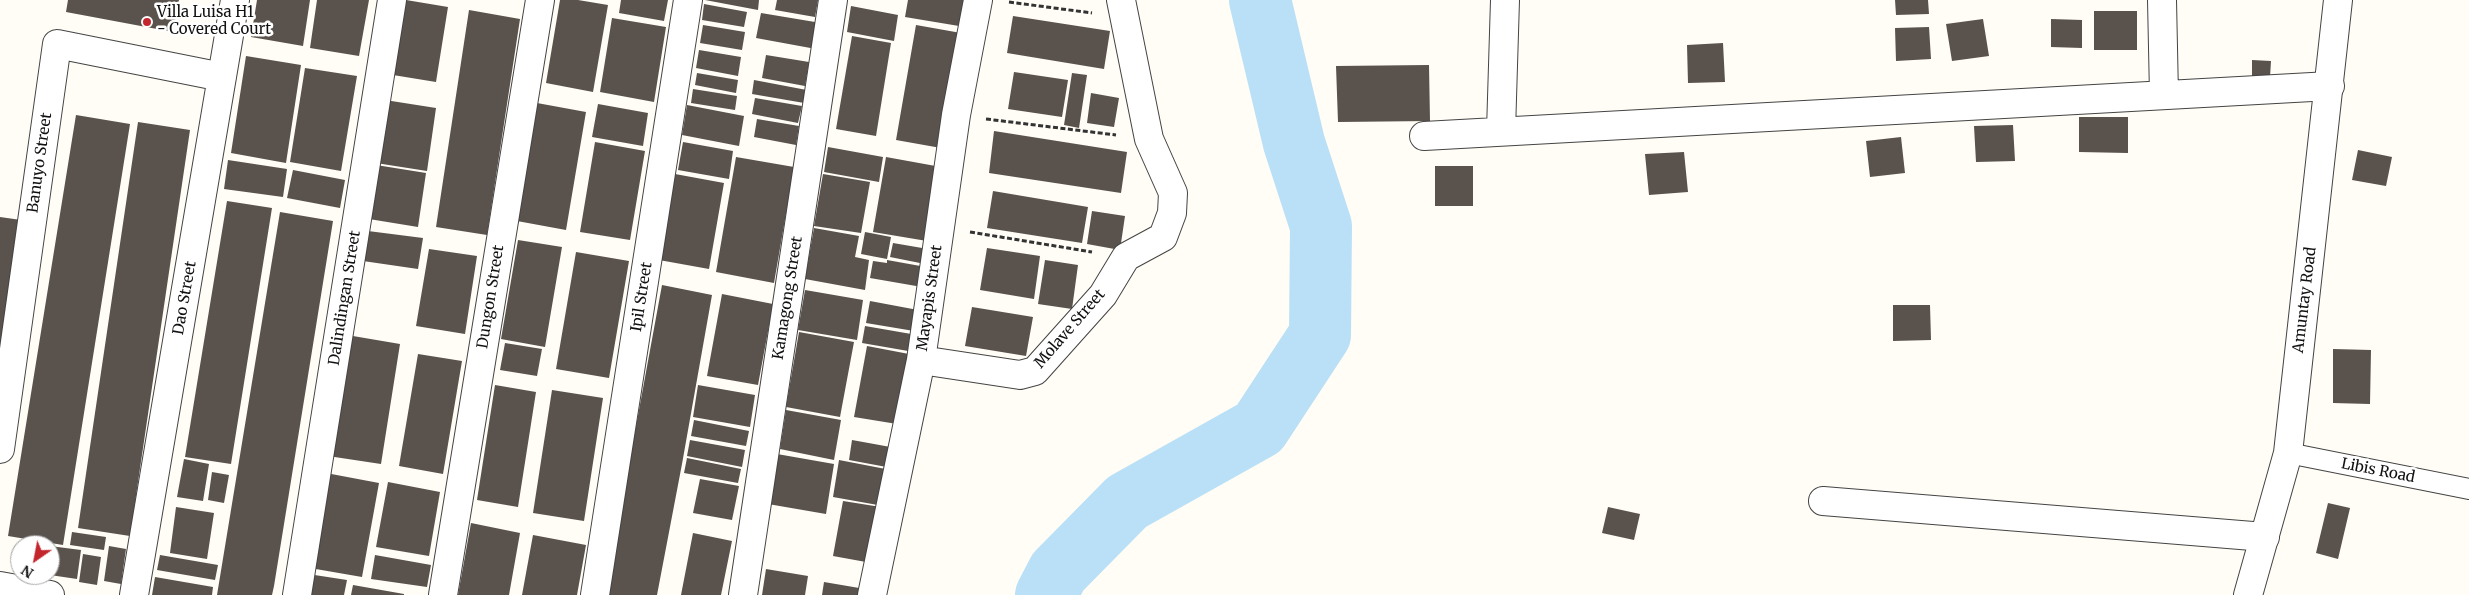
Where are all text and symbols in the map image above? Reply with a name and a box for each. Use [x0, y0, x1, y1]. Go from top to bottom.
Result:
place label: Villa Luisa H1 - Covered Court [157, 4, 271, 39]
marker: Villa Luisa H1 - Covered Court [141, 16, 153, 28]
street label: Banuyo Street [24, 112, 56, 214]
street label: Dalindingan Street [325, 229, 365, 367]
street label: Kamagong Street [769, 235, 807, 361]
street label: Dungon Street [474, 244, 508, 350]
street label: Mayapis Street [914, 244, 946, 352]
street label: Amuntay Road [2290, 246, 2320, 354]
street label: Dao Street [170, 260, 200, 336]
street label: Ipil Street [628, 261, 656, 333]
street label: Molave Street [1031, 286, 1109, 372]
street label: Libis Road [2339, 455, 2417, 487]
north arrow [10, 535, 60, 585]
text: N [18, 561, 37, 582]

